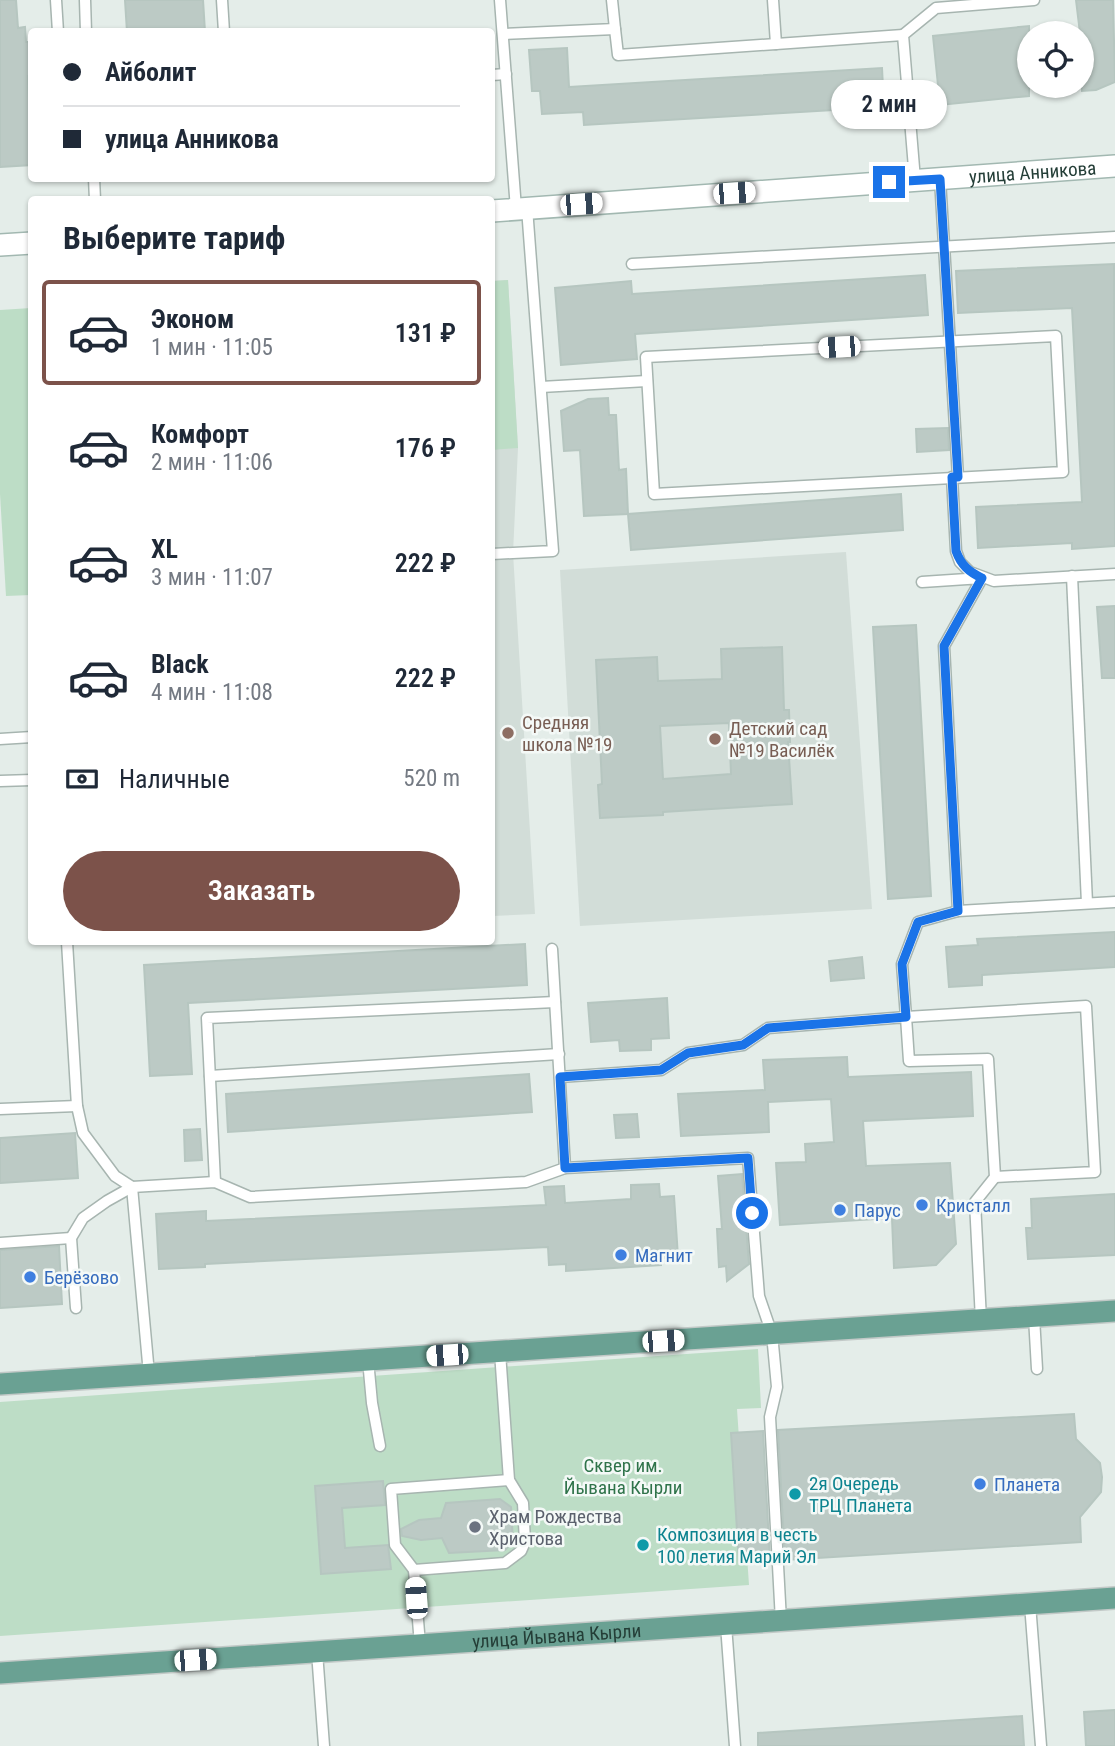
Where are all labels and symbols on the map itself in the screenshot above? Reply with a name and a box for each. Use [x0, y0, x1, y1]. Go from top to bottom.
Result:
callout: 2 мин [831, 80, 947, 130]
street label: улица Анникова [968, 156, 1097, 188]
route end [873, 166, 905, 198]
car [713, 181, 756, 205]
car [560, 192, 603, 216]
car [818, 335, 861, 359]
place label: Средняя школа №19 [522, 711, 612, 756]
place label: Детский сад №19 Василёк [729, 717, 835, 762]
marker: Средняя школа №19 [500, 725, 516, 741]
marker: Детский сад №19 Василёк [707, 731, 723, 747]
place label: Кристалл [936, 1194, 1011, 1217]
route start [736, 1197, 768, 1229]
marker: Кристалл [914, 1197, 930, 1213]
place label: Парус [854, 1199, 901, 1222]
marker: Парус [832, 1202, 848, 1218]
place label: Магнит [635, 1244, 693, 1267]
marker: Магнит [613, 1247, 629, 1263]
place label: Берёзово [44, 1266, 119, 1289]
marker: Берёзово [22, 1269, 38, 1285]
car [642, 1329, 685, 1353]
car [426, 1343, 469, 1367]
park label: Сквер им. Йывана Кырли [564, 1454, 682, 1499]
place label: 2я Очередь ТРЦ Планета [809, 1472, 912, 1517]
place label: Планета [994, 1473, 1060, 1496]
marker: Планета [972, 1476, 988, 1492]
marker: 2я Очередь ТРЦ Планета [787, 1486, 803, 1502]
place label: Храм Рождества Христова [489, 1505, 622, 1550]
marker: Храм Рождества Христова [467, 1519, 483, 1535]
place label: Композиция в честь 100 летия Марий Эл [657, 1523, 818, 1568]
marker: Композиция в честь 100 летия Марий Эл [635, 1537, 651, 1553]
car [405, 1576, 428, 1620]
street label: улица Йывана Кырли [472, 1618, 642, 1653]
car [174, 1648, 217, 1672]

